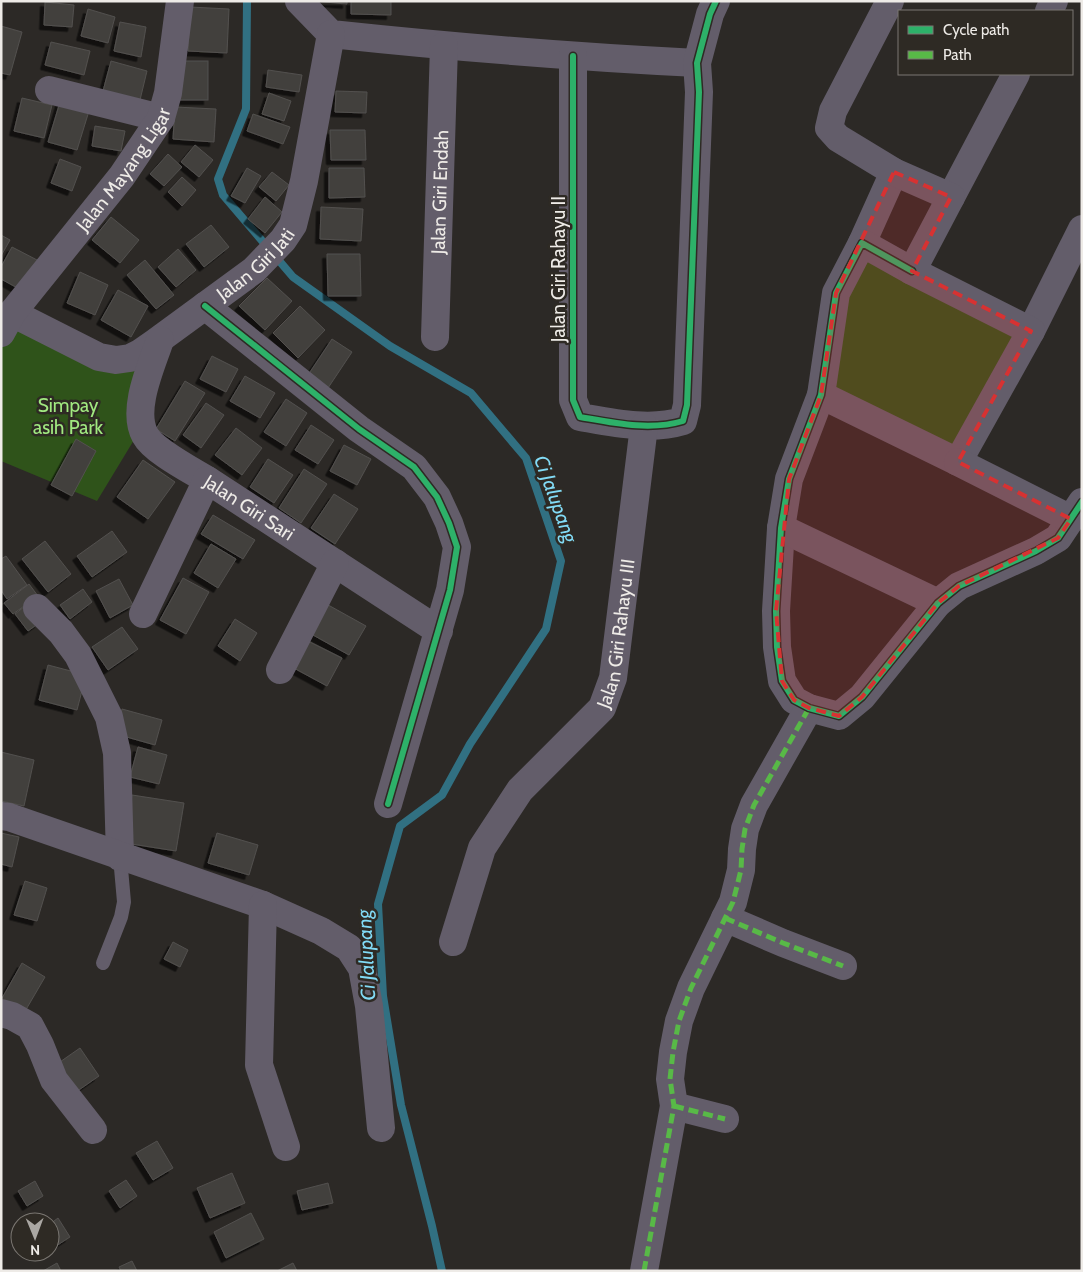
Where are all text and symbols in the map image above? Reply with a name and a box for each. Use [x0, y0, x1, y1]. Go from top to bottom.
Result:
legend [898, 10, 1073, 75]
text: Cycle path [943, 21, 1009, 39]
text: Path [943, 46, 972, 64]
street label: Jalan Mayang Ligar [71, 105, 175, 237]
street label: Jalan Giri Endah [427, 130, 453, 256]
street label: Jalan Giri Rahayu II [547, 196, 570, 343]
street label: Jalan Giri Jati [211, 224, 300, 306]
park label: Simpay asih Park [33, 394, 103, 439]
water label: Ci Jalupang [529, 452, 583, 547]
street label: Jalan Giri Sari [199, 469, 299, 545]
street label: Jalan Giri Rahayu III [592, 558, 640, 712]
water label: Ci Jalupang [352, 908, 380, 1001]
north arrow [10, 1212, 60, 1262]
text: N [30, 1241, 40, 1259]

